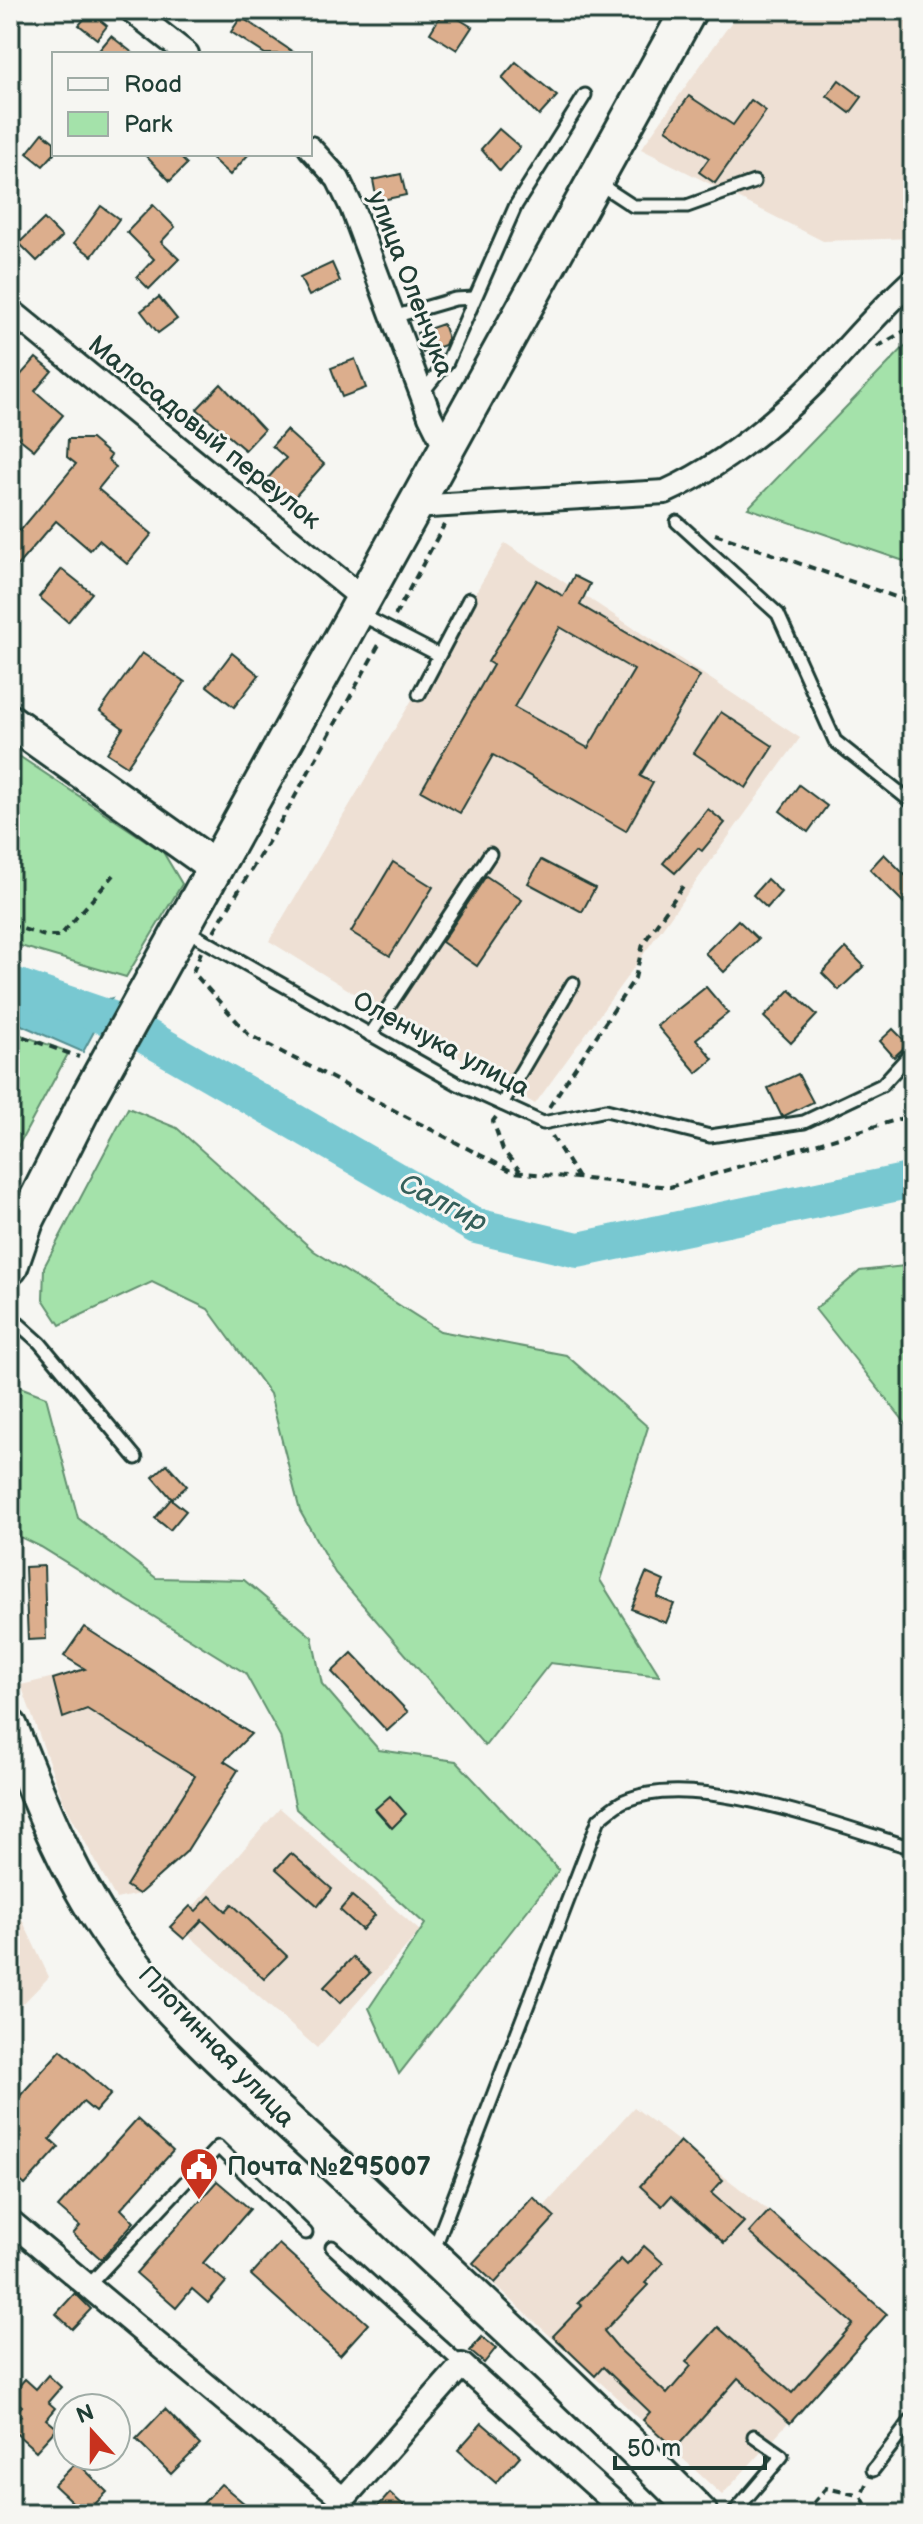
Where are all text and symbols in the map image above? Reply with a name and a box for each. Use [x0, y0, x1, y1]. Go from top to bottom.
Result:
legend [52, 52, 312, 156]
text: Road [124, 70, 182, 99]
text: Park [124, 110, 172, 139]
street label: улица Оленчука [360, 187, 460, 381]
street label: Малосадовый переулок [82, 330, 327, 536]
street label: Оленчука улица [347, 985, 535, 1105]
water label: Салгир [394, 1167, 492, 1239]
street label: Плотинная улица [131, 1960, 301, 2134]
public building icon: Почта №295007 [178, 2146, 220, 2201]
place label: Почта №295007 [227, 2152, 431, 2183]
north arrow [52, 2392, 132, 2472]
text: N [73, 2399, 98, 2430]
scale bar [615, 2420, 765, 2470]
text: 50 m [627, 2434, 681, 2463]

